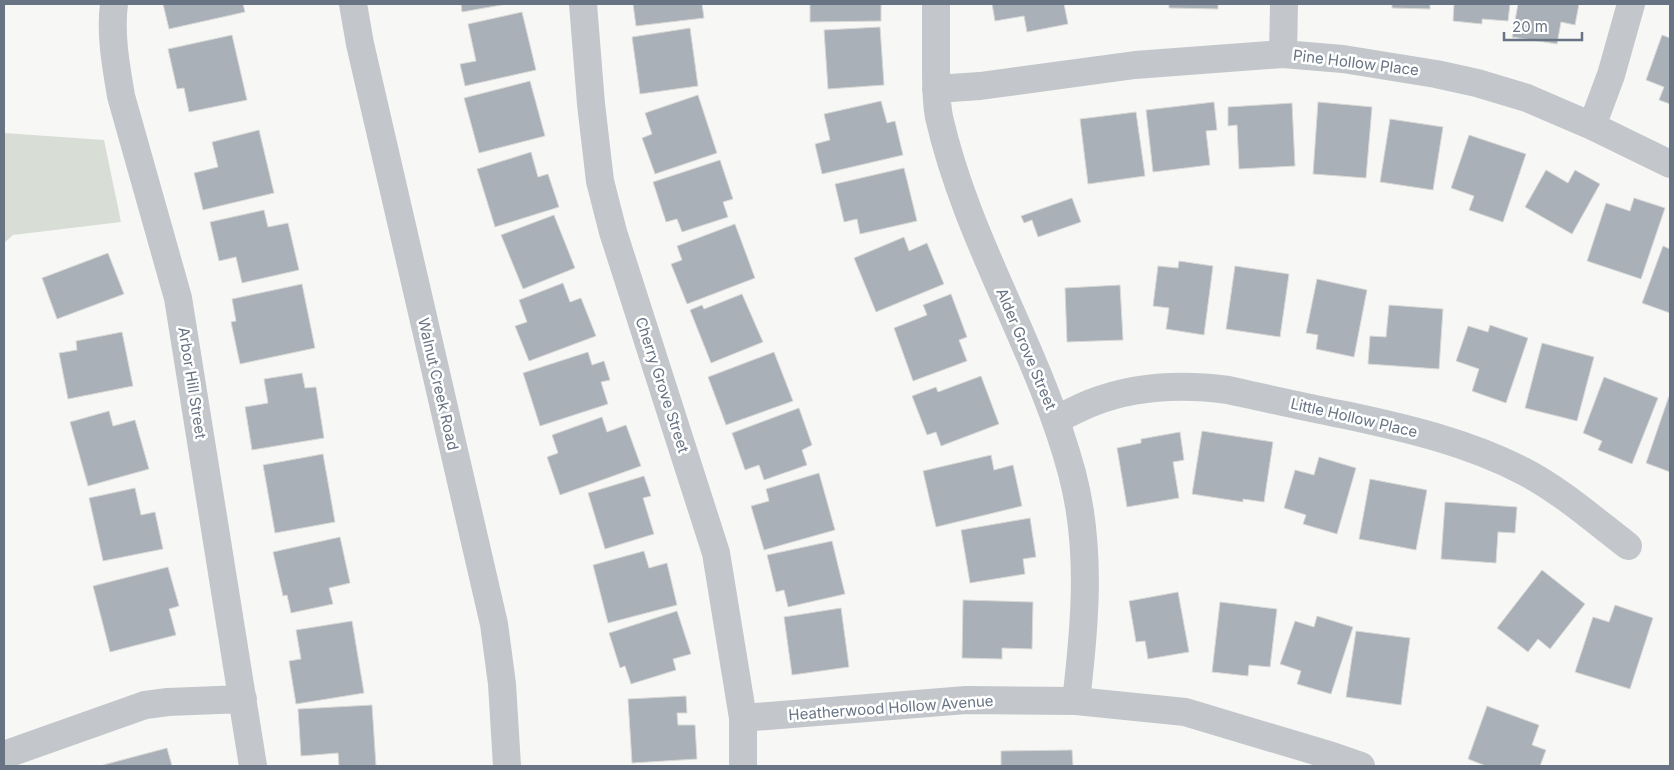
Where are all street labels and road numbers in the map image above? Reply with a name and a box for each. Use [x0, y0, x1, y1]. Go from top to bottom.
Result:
street label: Pine Hollow Place [1292, 45, 1420, 80]
street label: Alder Grove Street [992, 285, 1061, 413]
street label: Cherry Grove Street [632, 315, 693, 455]
street label: Walnut Creek Road [414, 316, 463, 452]
street label: Arbor Hill Street [174, 326, 211, 440]
street label: Little Hollow Place [1289, 394, 1419, 441]
street label: Heatherwood Hollow Avenue [788, 691, 994, 724]

